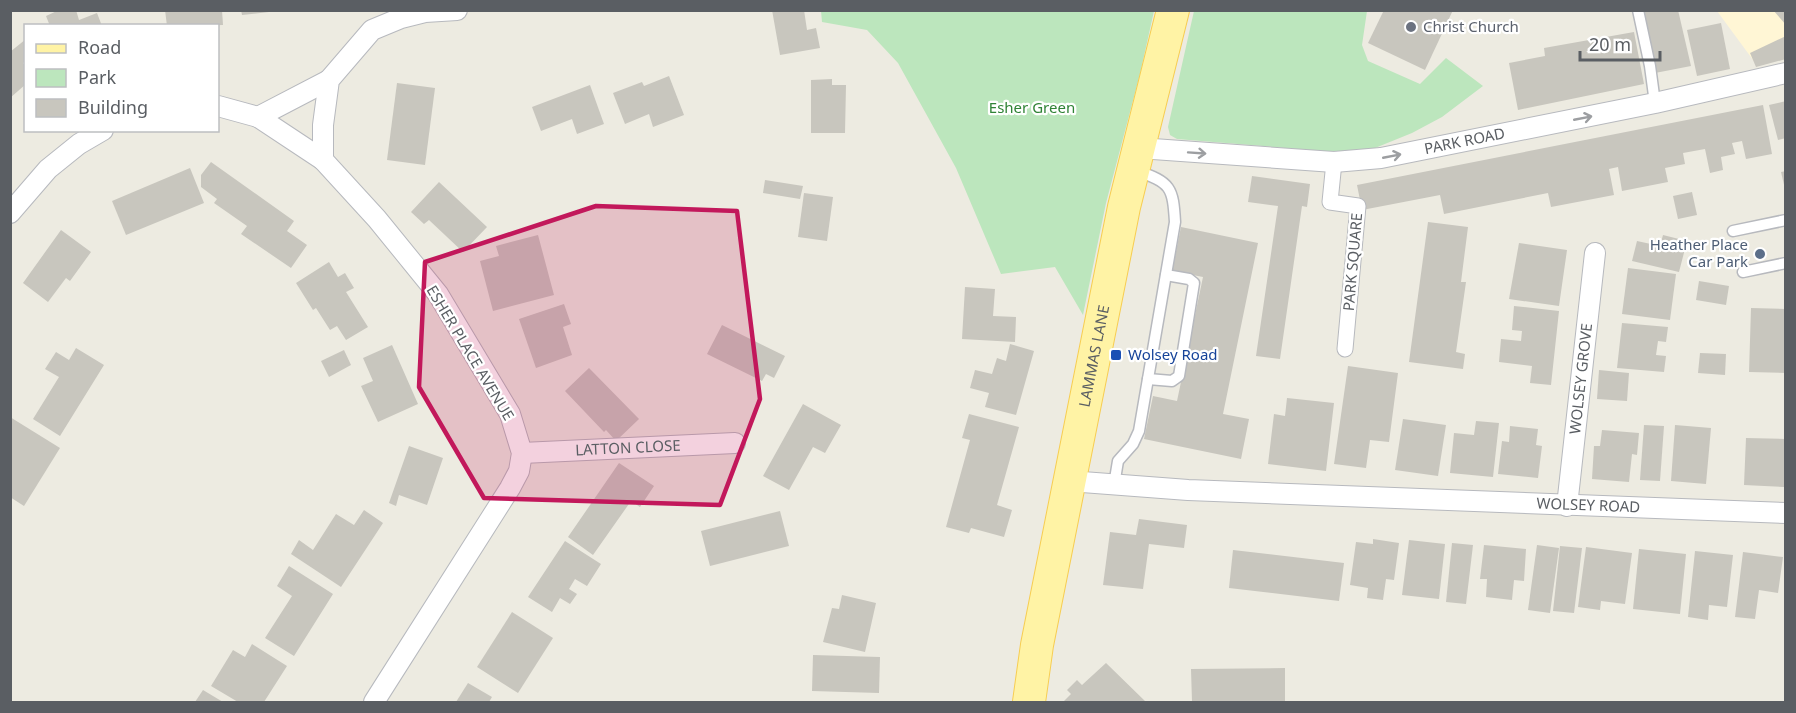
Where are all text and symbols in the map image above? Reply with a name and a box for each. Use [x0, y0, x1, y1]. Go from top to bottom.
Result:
place label: Christ Church [1423, 16, 1519, 36]
marker: Christ Church [1404, 20, 1418, 34]
legend [24, 24, 219, 132]
scale bar [1580, 24, 1660, 62]
text: 20 m [1589, 32, 1631, 56]
text: Road [78, 35, 121, 59]
text: Park [78, 65, 116, 89]
text: Building [78, 95, 148, 119]
park label: Esher Green [989, 97, 1075, 117]
one-way arrow [1573, 112, 1592, 123]
street label: PARK ROAD [1422, 122, 1507, 158]
one-way arrow [1187, 148, 1207, 159]
one-way arrow [1381, 150, 1401, 161]
street label: PARK SQUARE [1338, 212, 1366, 312]
place label: Heather Place Car Park [1650, 234, 1748, 271]
marker: Heather Place Car Park [1753, 247, 1767, 261]
street label: ESHER PLACE AVENUE [423, 281, 519, 424]
street label: LAMMAS LANE [1073, 303, 1113, 409]
street label: WOLSEY GROVE [1564, 322, 1596, 435]
place label: Wolsey Road [1128, 344, 1218, 364]
marker: Wolsey Road [1109, 348, 1123, 362]
street label: LATTON CLOSE [575, 435, 681, 459]
street label: WOLSEY ROAD [1536, 492, 1641, 516]

